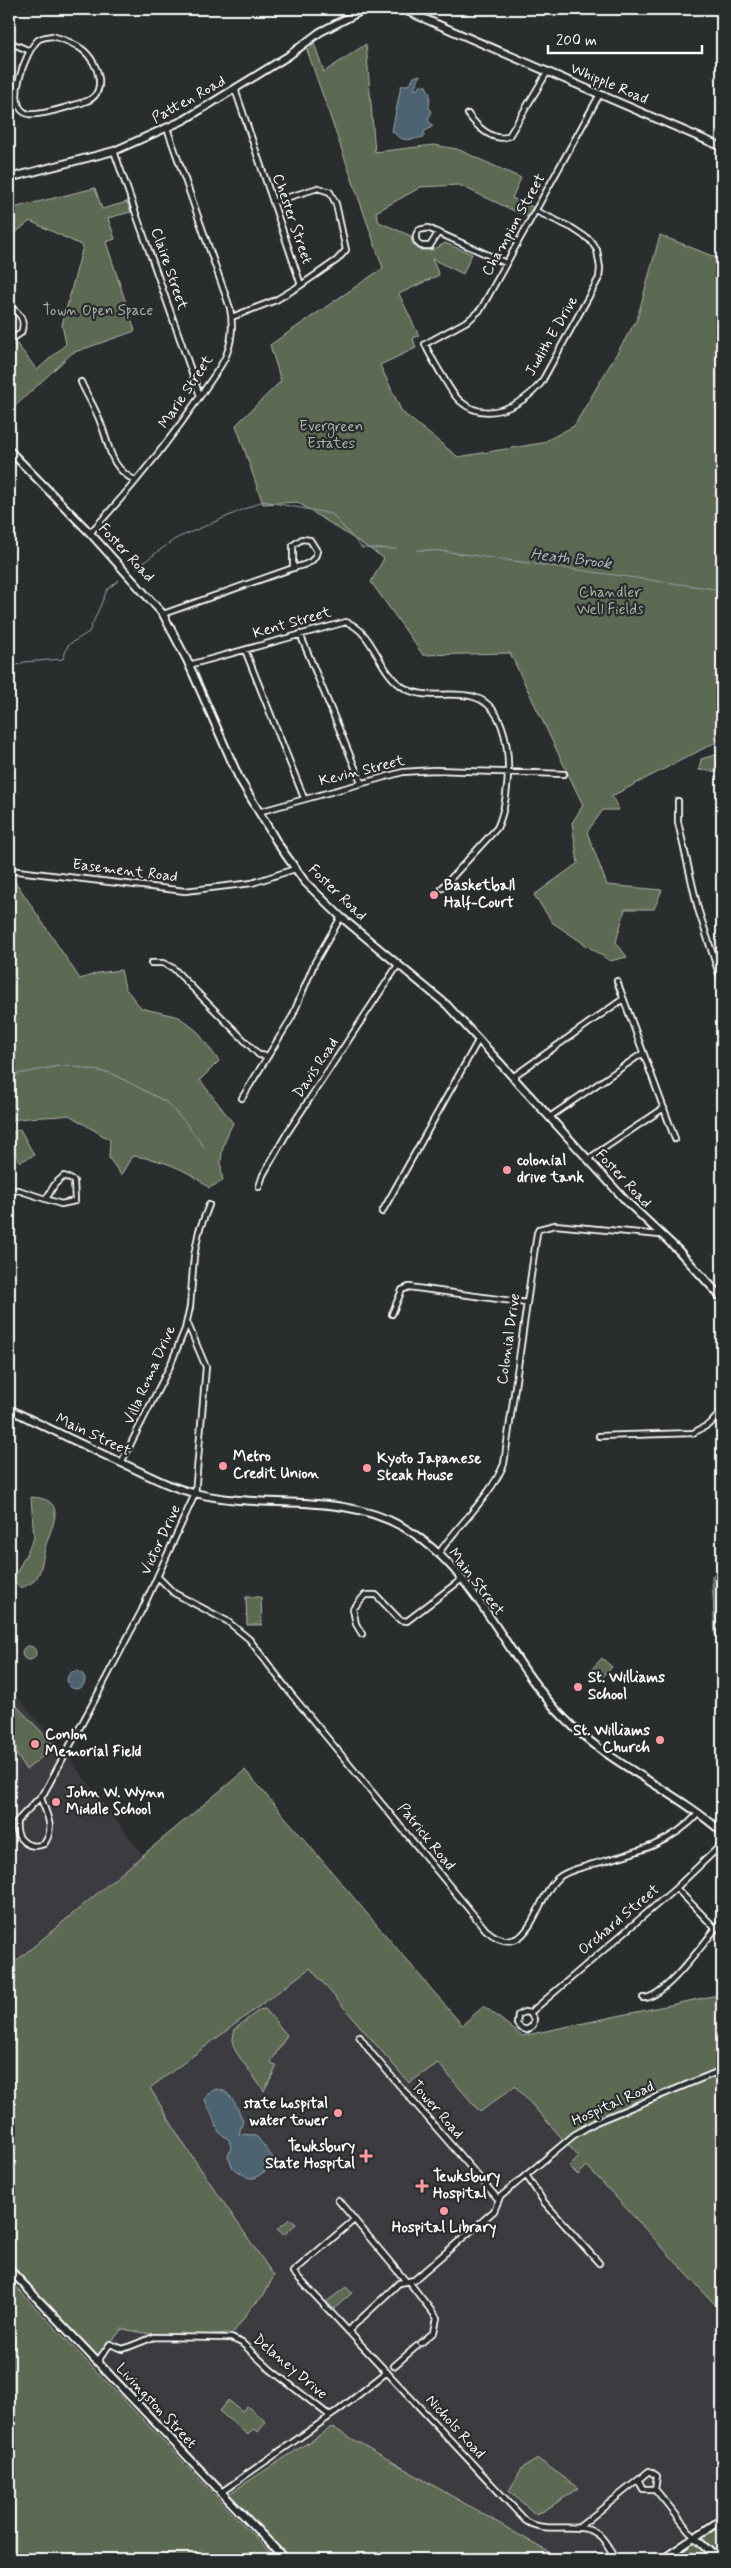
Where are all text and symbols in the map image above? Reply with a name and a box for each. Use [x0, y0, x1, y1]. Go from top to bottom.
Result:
scale bar [548, 22, 702, 54]
text: 200 m [556, 31, 597, 51]
street label: Whipple Road [567, 59, 651, 109]
street label: Patten Road [148, 71, 230, 129]
street label: Champion Street [478, 170, 550, 280]
street label: Chester Street [267, 171, 317, 267]
street label: Claire Street [146, 225, 193, 313]
street label: Judith E Drive [521, 292, 583, 380]
park label: Town Open Space [43, 301, 153, 321]
street label: Marie Street [154, 351, 218, 433]
park label: Evergreen Estates [299, 417, 363, 454]
street label: Foster Road [94, 519, 158, 587]
water label: Heath Brook [529, 544, 614, 574]
park label: Chandler Well Fields [576, 583, 644, 620]
street label: Kent Street [251, 602, 334, 644]
street label: Kevin Street [317, 751, 407, 791]
street label: Easement Road [71, 855, 179, 887]
street label: Foster Road [303, 860, 371, 926]
place label: Basketball Half-Court [444, 876, 516, 913]
marker: Basketball Half-Court [428, 889, 440, 901]
street label: Davis Road [289, 1034, 343, 1102]
street label: Foster Road [591, 1145, 655, 1213]
place label: colonial drive tank [517, 1151, 584, 1188]
marker: colonial drive tank [501, 1164, 513, 1176]
street label: Colonial Drive [493, 1292, 525, 1386]
street label: Villa Roma Drive [119, 1322, 181, 1428]
street label: Main Street [52, 1409, 134, 1461]
place label: Metro Credit Union [233, 1447, 320, 1484]
place label: Kyoto Japanese Steak House [377, 1449, 481, 1486]
marker: Metro Credit Union [217, 1460, 229, 1472]
marker: Kyoto Japanese Steak House [361, 1462, 373, 1474]
street label: Victor Drive [136, 1502, 186, 1578]
street label: Main Street [443, 1544, 509, 1620]
place label: St. Williams School [588, 1668, 665, 1705]
marker: St. Williams School [572, 1681, 584, 1693]
place label: St. Williams Church [573, 1721, 650, 1758]
place label: Conlon Memorial Field [45, 1725, 142, 1762]
marker: St. Williams Church [654, 1734, 666, 1746]
marker: Conlon Memorial Field [29, 1738, 41, 1750]
place label: John W. Wynn Middle School [66, 1783, 165, 1820]
marker: John W. Wynn Middle School [50, 1796, 62, 1808]
street label: Patrick Road [393, 1799, 459, 1875]
street label: Orchard Street [574, 1880, 664, 1960]
street label: Tower Road [406, 2077, 468, 2143]
street label: Hospital Road [569, 2077, 658, 2131]
place label: state hospital water tower [244, 2094, 329, 2131]
marker: state hospital water tower [332, 2107, 344, 2119]
place label: Tewksbury State Hospital [265, 2137, 355, 2174]
marker: Tewksbury State Hospital [359, 2149, 373, 2163]
place label: Tewksbury Hospital [433, 2167, 500, 2204]
marker: Tewksbury Hospital [415, 2179, 429, 2193]
marker: Hospital Library [438, 2205, 450, 2217]
place label: Hospital Library [392, 2218, 496, 2238]
street label: Delaney Drive [248, 2330, 332, 2404]
street label: Livingston Street [111, 2359, 201, 2453]
street label: Nichols Road [421, 2391, 489, 2463]

